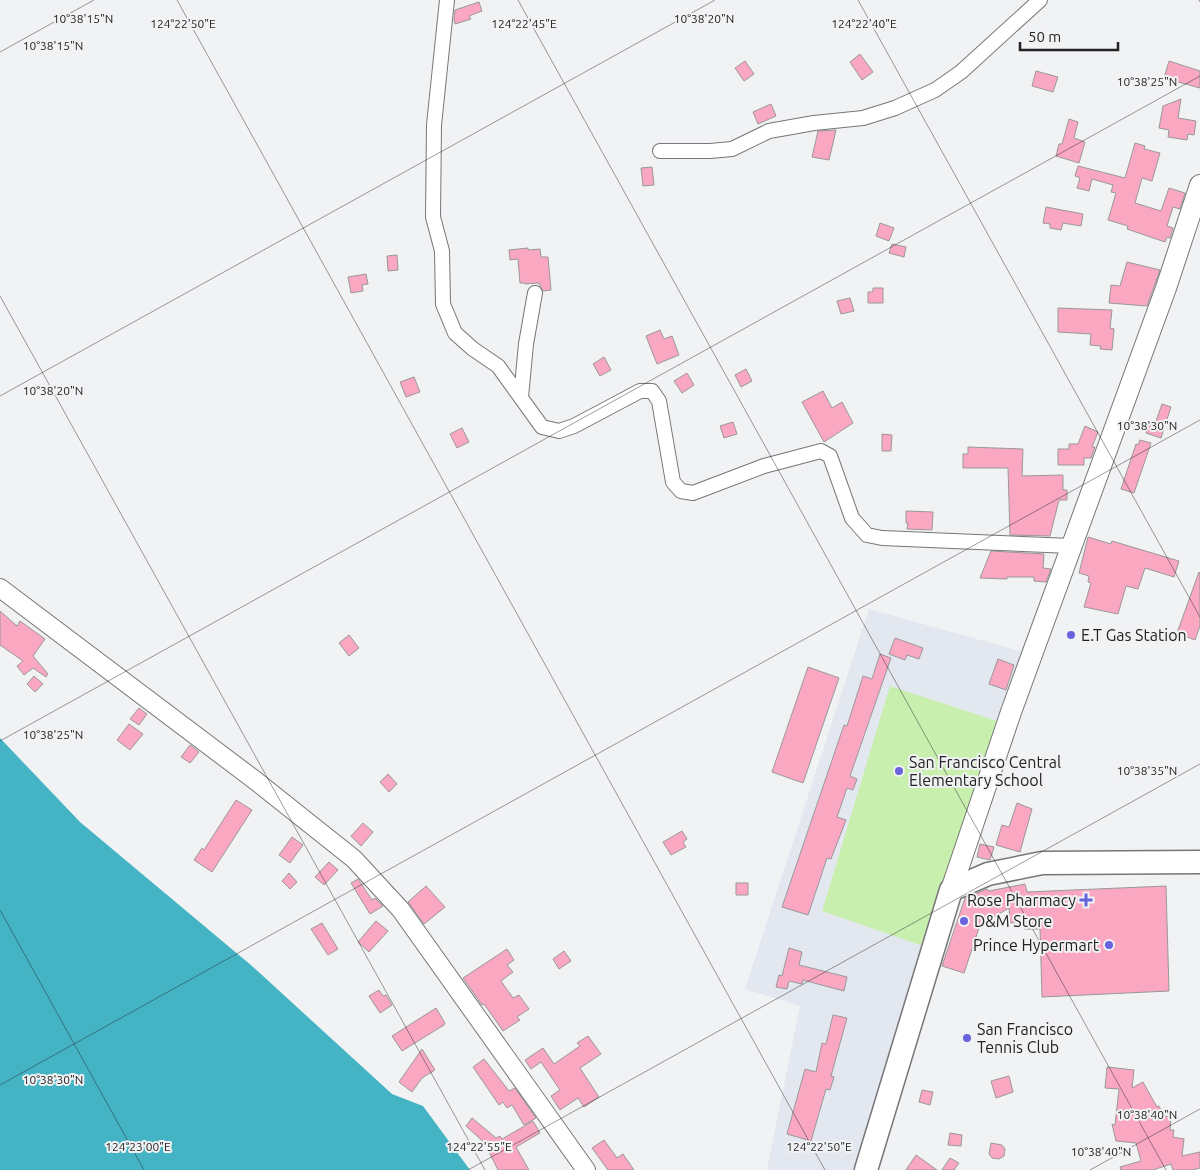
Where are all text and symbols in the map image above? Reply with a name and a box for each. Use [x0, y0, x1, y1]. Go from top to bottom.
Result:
text: 10°38'15"N [53, 12, 113, 25]
text: 10°38'20"N [674, 12, 734, 25]
text: 124°22'50"E [150, 17, 216, 30]
text: 124°22'45"E [491, 17, 557, 30]
text: 124°22'40"E [831, 17, 897, 30]
scale bar [1020, 20, 1118, 52]
text: 50 m [1028, 28, 1061, 45]
text: 10°38'15"N [23, 39, 83, 52]
text: 10°38'25"N [1117, 75, 1177, 88]
text: 10°38'20"N [23, 384, 83, 397]
text: 10°38'30"N [1117, 419, 1177, 432]
place label: E.T Gas Station [1081, 626, 1187, 644]
marker: E.T Gas Station [1065, 629, 1077, 641]
text: 10°38'25"N [23, 728, 83, 741]
place label: San Francisco Central Elementary School [909, 753, 1061, 789]
text: 10°38'35"N [1117, 764, 1177, 777]
marker: San Francisco Central Elementary School [893, 765, 905, 777]
place label: Rose Pharmacy [967, 891, 1076, 909]
marker: Rose Pharmacy [1080, 894, 1092, 906]
place label: D&M Store [974, 912, 1052, 930]
marker: D&M Store [958, 915, 970, 927]
place label: Prince Hypermart [973, 936, 1100, 954]
marker: Prince Hypermart [1103, 939, 1115, 951]
place label: San Francisco Tennis Club [977, 1020, 1073, 1056]
marker: San Francisco Tennis Club [961, 1032, 973, 1044]
text: 10°38'30"N [23, 1073, 83, 1086]
text: 10°38'40"N [1117, 1108, 1177, 1121]
text: 124°23'00"E [105, 1140, 171, 1153]
text: 124°22'55"E [446, 1140, 512, 1153]
text: 124°22'50"E [786, 1140, 852, 1153]
text: 10°38'40"N [1071, 1145, 1131, 1158]

